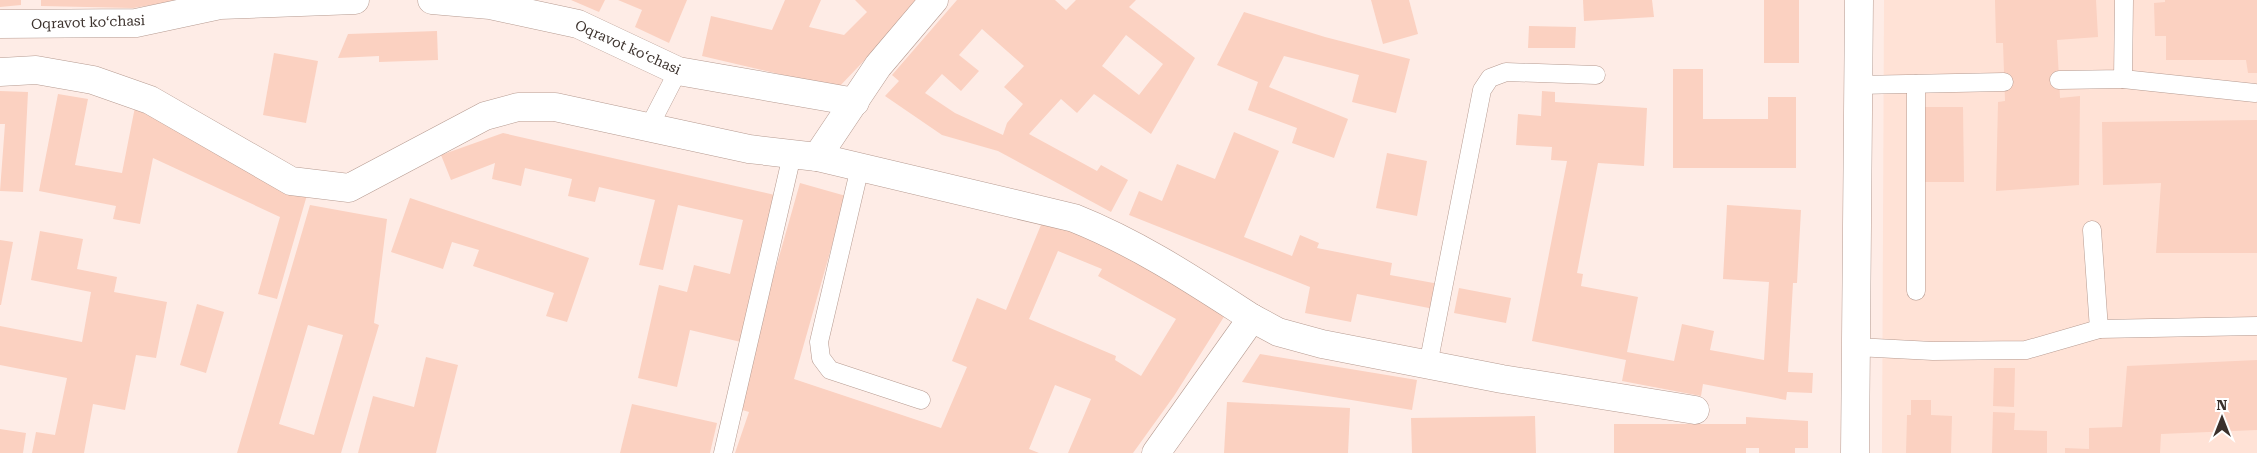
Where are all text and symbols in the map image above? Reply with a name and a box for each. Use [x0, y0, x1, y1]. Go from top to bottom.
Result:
street label: Oqravot koʻchasi [31, 12, 146, 32]
street label: Oqravot koʻchasi [573, 17, 684, 78]
north arrow [2197, 393, 2247, 443]
text: N [2217, 397, 2228, 413]

